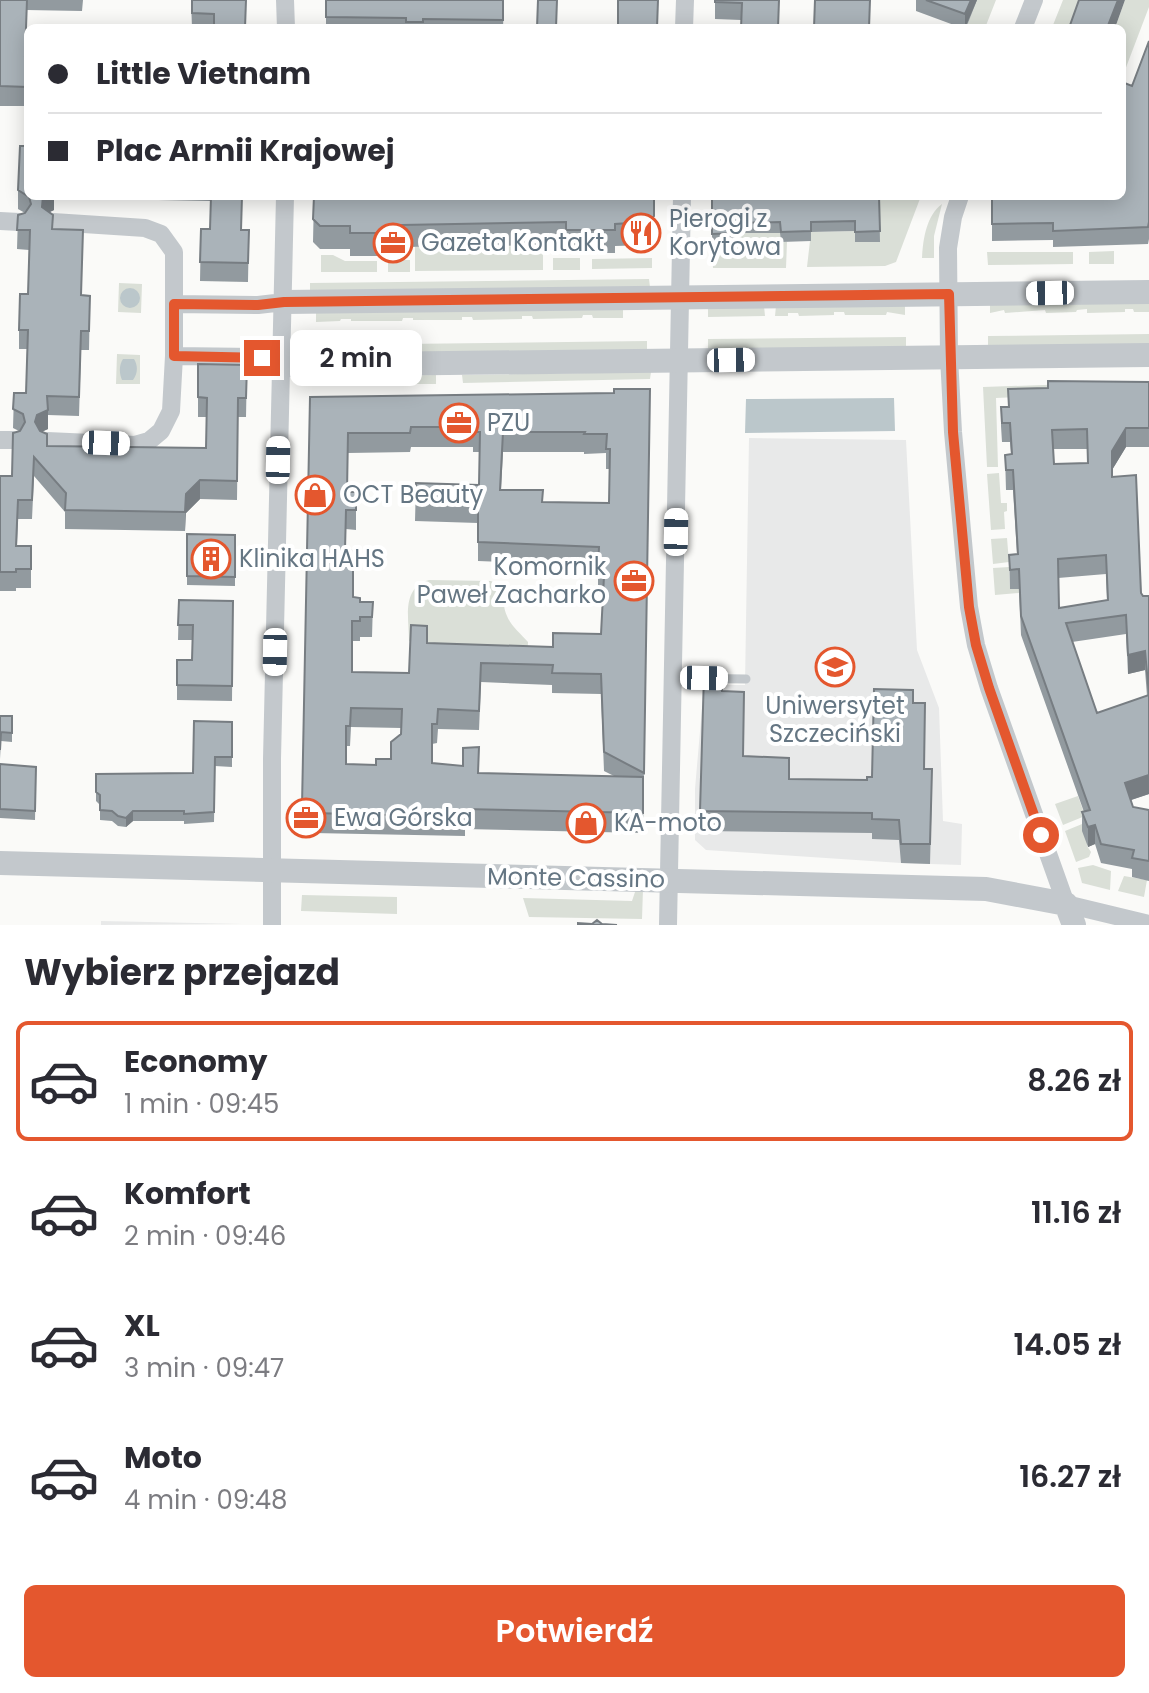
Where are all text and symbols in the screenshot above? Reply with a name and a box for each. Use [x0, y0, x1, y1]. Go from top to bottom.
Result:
text: Little Vietnam [96, 52, 311, 95]
text: Plac Armii Krajowej [96, 129, 395, 172]
place label: Pierogi z Korytowa [669, 202, 781, 263]
restaurant icon: Pierogi z Korytowa [620, 212, 662, 254]
office icon: Gazeta Kontakt [372, 222, 414, 264]
place label: Gazeta Kontakt [421, 226, 604, 259]
car [1026, 281, 1074, 305]
callout: 2 min [290, 330, 422, 386]
route end [244, 340, 280, 376]
text: 2 min [320, 340, 392, 376]
car [707, 348, 755, 372]
office icon: PZU [438, 402, 480, 444]
place label: PZU [487, 406, 530, 439]
car [82, 430, 130, 456]
car [266, 436, 290, 484]
shop icon: OCT Beauty [294, 474, 336, 516]
place label: OCT Beauty [343, 478, 484, 511]
car [664, 508, 688, 556]
building icon: Klinika HAHS [190, 538, 232, 580]
place label: Klinika HAHS [239, 542, 385, 575]
place label: Komornik Paweł Zacharko [417, 550, 607, 611]
office icon: Komornik Paweł Zacharko [613, 560, 655, 602]
car [263, 628, 287, 676]
school or university icon: Uniwersytet Szczeciński [814, 646, 856, 688]
car [680, 666, 728, 690]
place label: Uniwersytet Szczeciński [765, 689, 905, 750]
office icon: Ewa Górska [285, 797, 327, 839]
place label: Ewa Górska [334, 801, 473, 834]
shop icon: KA-moto [565, 802, 607, 844]
place label: KA-moto [614, 806, 722, 839]
route start [1023, 817, 1059, 853]
street label: Monte Cassino [487, 859, 665, 896]
text: Wybierz przejazd [24, 947, 340, 998]
text: Economy [124, 1040, 268, 1083]
icon: car [28, 1045, 100, 1117]
text: 8.26 zł [1027, 1059, 1121, 1102]
text: 1 min · 09:45 [124, 1086, 279, 1122]
text: Komfort [124, 1172, 251, 1215]
icon: car [28, 1177, 100, 1249]
text: 11.16 zł [1031, 1191, 1121, 1234]
text: 2 min · 09:46 [124, 1218, 286, 1254]
text: XL [124, 1304, 160, 1347]
icon: car [28, 1309, 100, 1381]
text: 14.05 zł [1013, 1323, 1121, 1366]
text: 3 min · 09:47 [124, 1350, 284, 1386]
text: Moto [124, 1436, 202, 1479]
icon: car [28, 1441, 100, 1513]
text: 16.27 zł [1019, 1455, 1121, 1498]
text: 4 min · 09:48 [124, 1482, 288, 1518]
button: Potwierdź [24, 1585, 1125, 1677]

